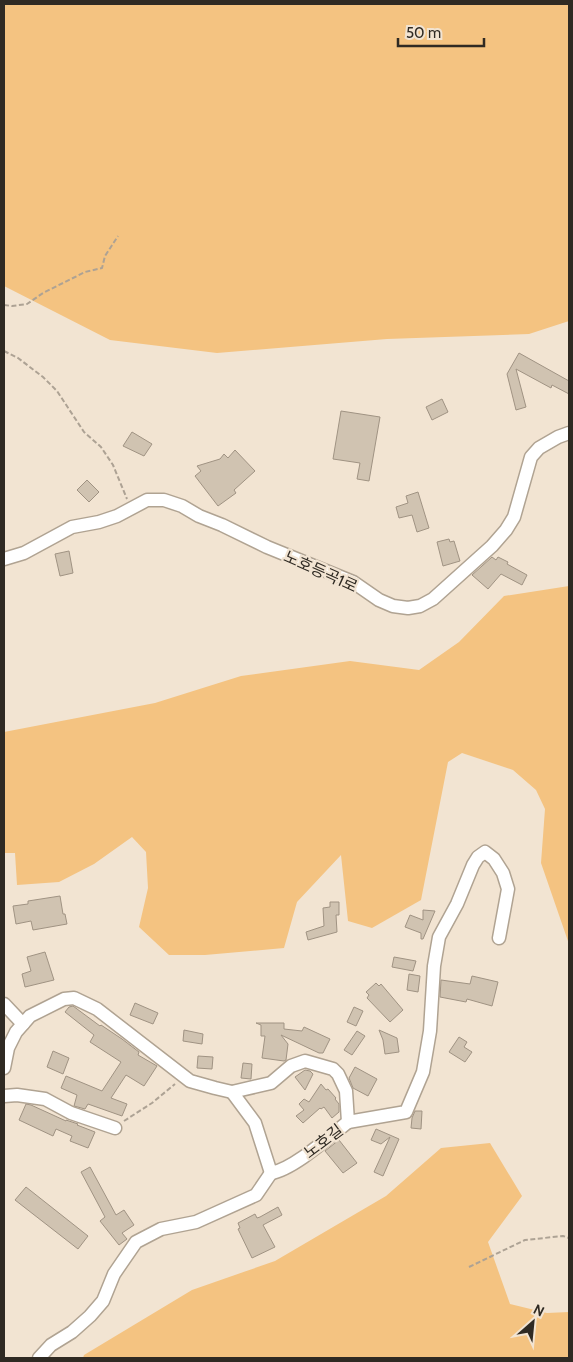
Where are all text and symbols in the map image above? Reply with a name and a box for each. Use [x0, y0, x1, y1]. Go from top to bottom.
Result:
scale bar [398, 15, 484, 47]
text: 50 m [406, 24, 441, 42]
street label: 노호등곡1로 [281, 547, 361, 596]
street label: 노호길 [300, 1121, 347, 1162]
north arrow [508, 1297, 558, 1347]
text: N [530, 1300, 547, 1321]

